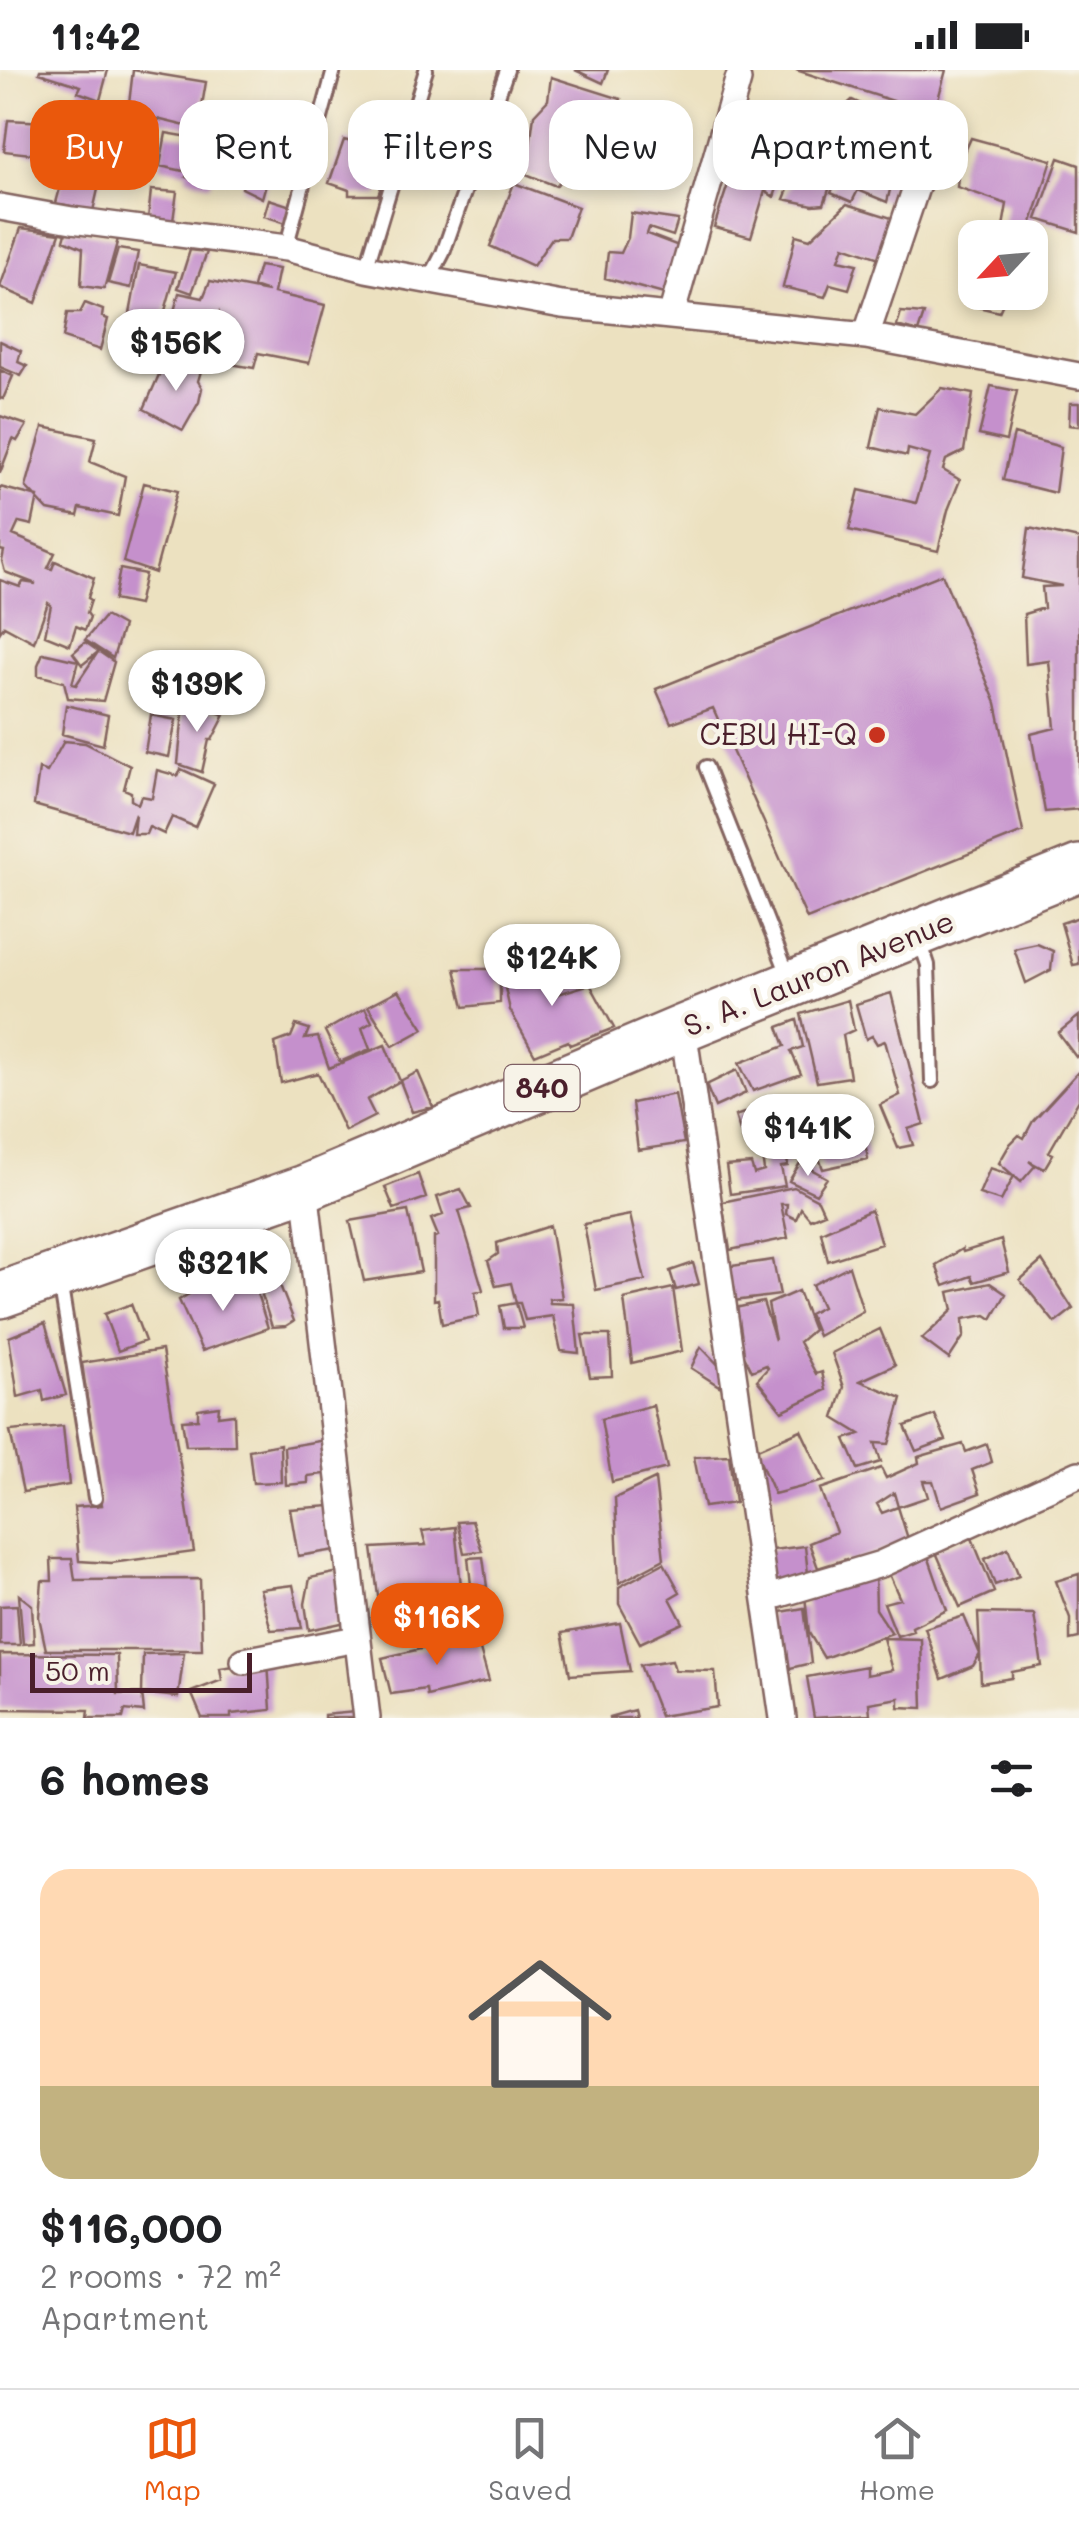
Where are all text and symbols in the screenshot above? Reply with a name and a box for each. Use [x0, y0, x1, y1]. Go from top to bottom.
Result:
text: 11:42 [50, 10, 141, 60]
chip: Buy [30, 100, 159, 190]
chip: Rent [179, 100, 328, 190]
chip: Filters [348, 100, 529, 190]
chip: New [549, 100, 693, 190]
chip: Apartment [713, 100, 968, 190]
north arrow [958, 220, 1048, 310]
map controls [958, 220, 1048, 310]
pin: $156K [106, 309, 246, 394]
text: $156K [129, 320, 223, 362]
pin: $139K [127, 650, 267, 735]
text: $139K [150, 661, 244, 703]
place label: CEBU HI-Q [700, 713, 857, 753]
marker: CEBU HI-Q [866, 724, 888, 746]
street label: S. A. Lauron Avenue [677, 900, 959, 1045]
pin: $124K [482, 924, 622, 1009]
text: $124K [505, 935, 599, 977]
road number: 840 [504, 1065, 580, 1111]
pin: $141K [738, 1094, 878, 1179]
text: $141K [763, 1105, 853, 1147]
pin: $321K [153, 1229, 293, 1314]
text: $321K [177, 1240, 269, 1282]
pin: $116K [367, 1583, 507, 1668]
text: $116K [393, 1594, 481, 1636]
scale bar [30, 1648, 252, 1692]
text: 50 m [45, 1652, 110, 1688]
text: 6 homes [40, 1751, 210, 1806]
icon: filters [984, 1751, 1039, 1806]
icon: home [450, 1934, 630, 2114]
text: $116,000 [40, 2199, 223, 2254]
text: 2 rooms · 72 m² [40, 2254, 281, 2296]
text: Apartment [40, 2296, 209, 2338]
tab: Map [144, 2411, 201, 2507]
tab: Saved [488, 2411, 571, 2507]
tab: Home [859, 2411, 935, 2507]

